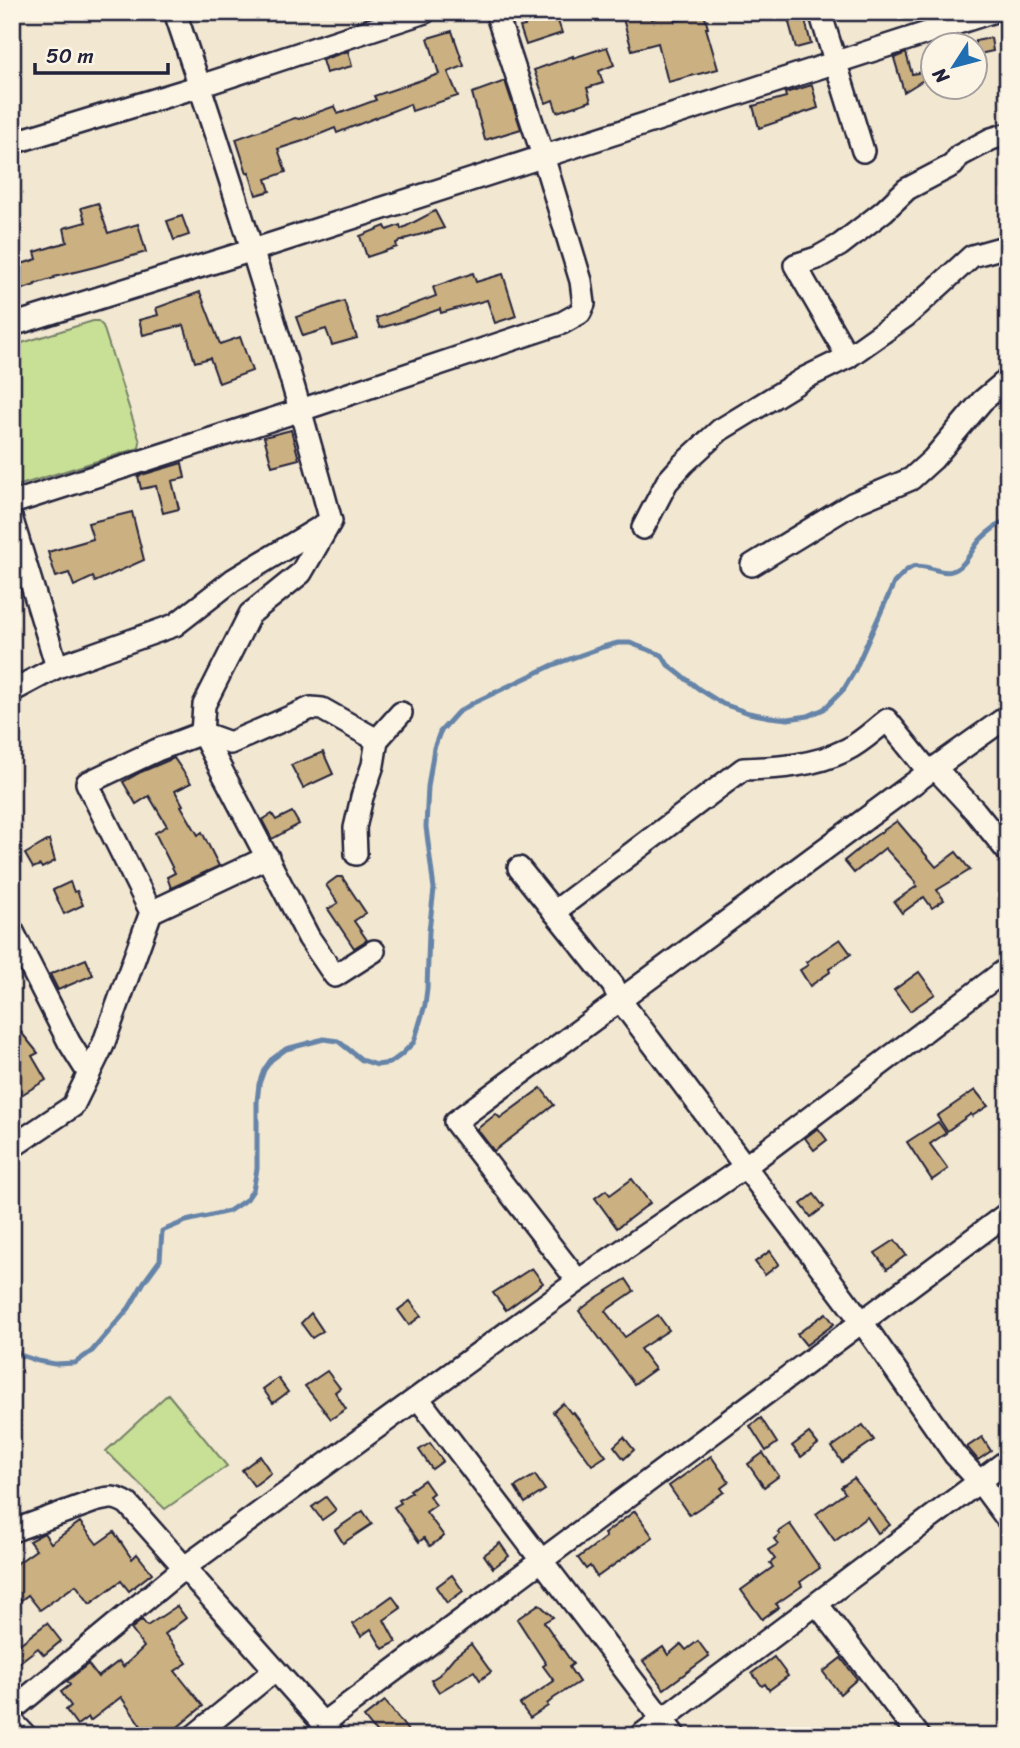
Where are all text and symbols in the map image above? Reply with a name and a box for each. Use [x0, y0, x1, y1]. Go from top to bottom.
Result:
scale bar [35, 32, 168, 76]
north arrow [918, 32, 988, 102]
text: 50 m [46, 37, 94, 75]
text: N [923, 60, 958, 92]

